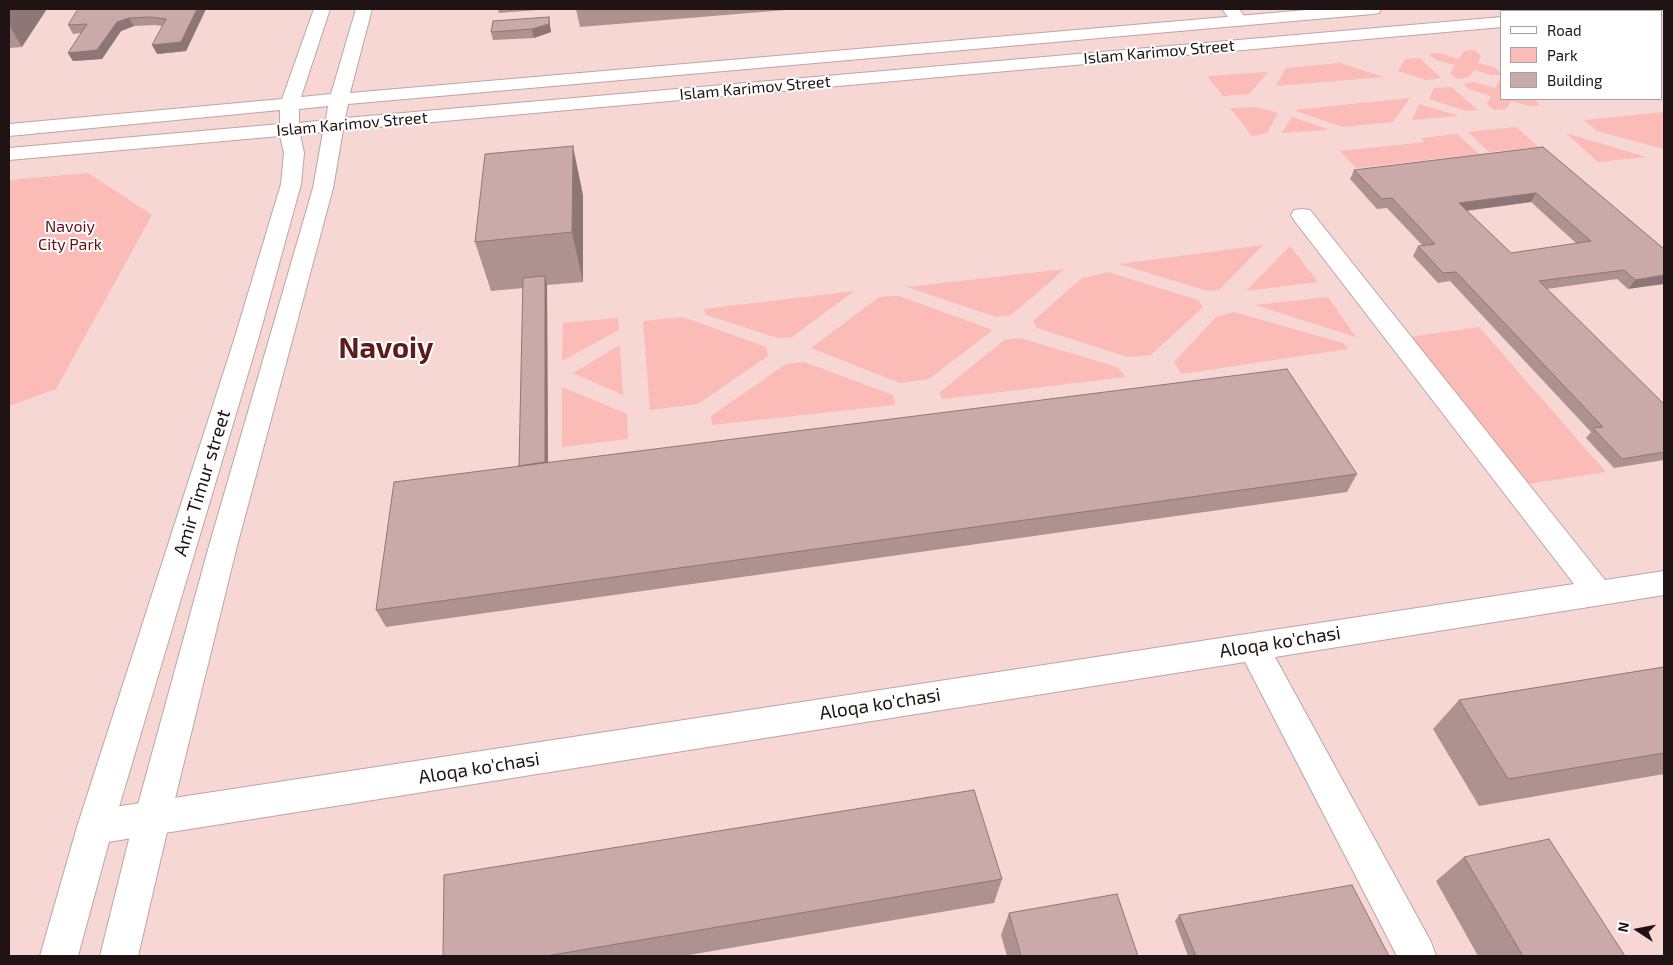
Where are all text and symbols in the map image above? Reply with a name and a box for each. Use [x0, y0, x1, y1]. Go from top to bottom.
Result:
legend [1500, 10, 1663, 100]
text: Road [1547, 21, 1582, 39]
street label: Islam Karimov Street [1083, 36, 1235, 68]
text: Park [1547, 46, 1578, 64]
text: Building [1547, 71, 1602, 89]
street label: Islam Karimov Street [679, 72, 831, 104]
street label: Islam Karimov Street [276, 108, 428, 140]
park label: Navoiy City Park [38, 217, 102, 255]
district label: Navoiy [338, 331, 434, 365]
street label: Amir Timur street [169, 407, 235, 559]
street label: Aloqa ko'chasi [1218, 621, 1342, 663]
street label: Aloqa ko'chasi [818, 683, 942, 725]
street label: Aloqa ko'chasi [417, 747, 541, 789]
north arrow [1613, 905, 1663, 955]
text: N [1613, 920, 1632, 934]

